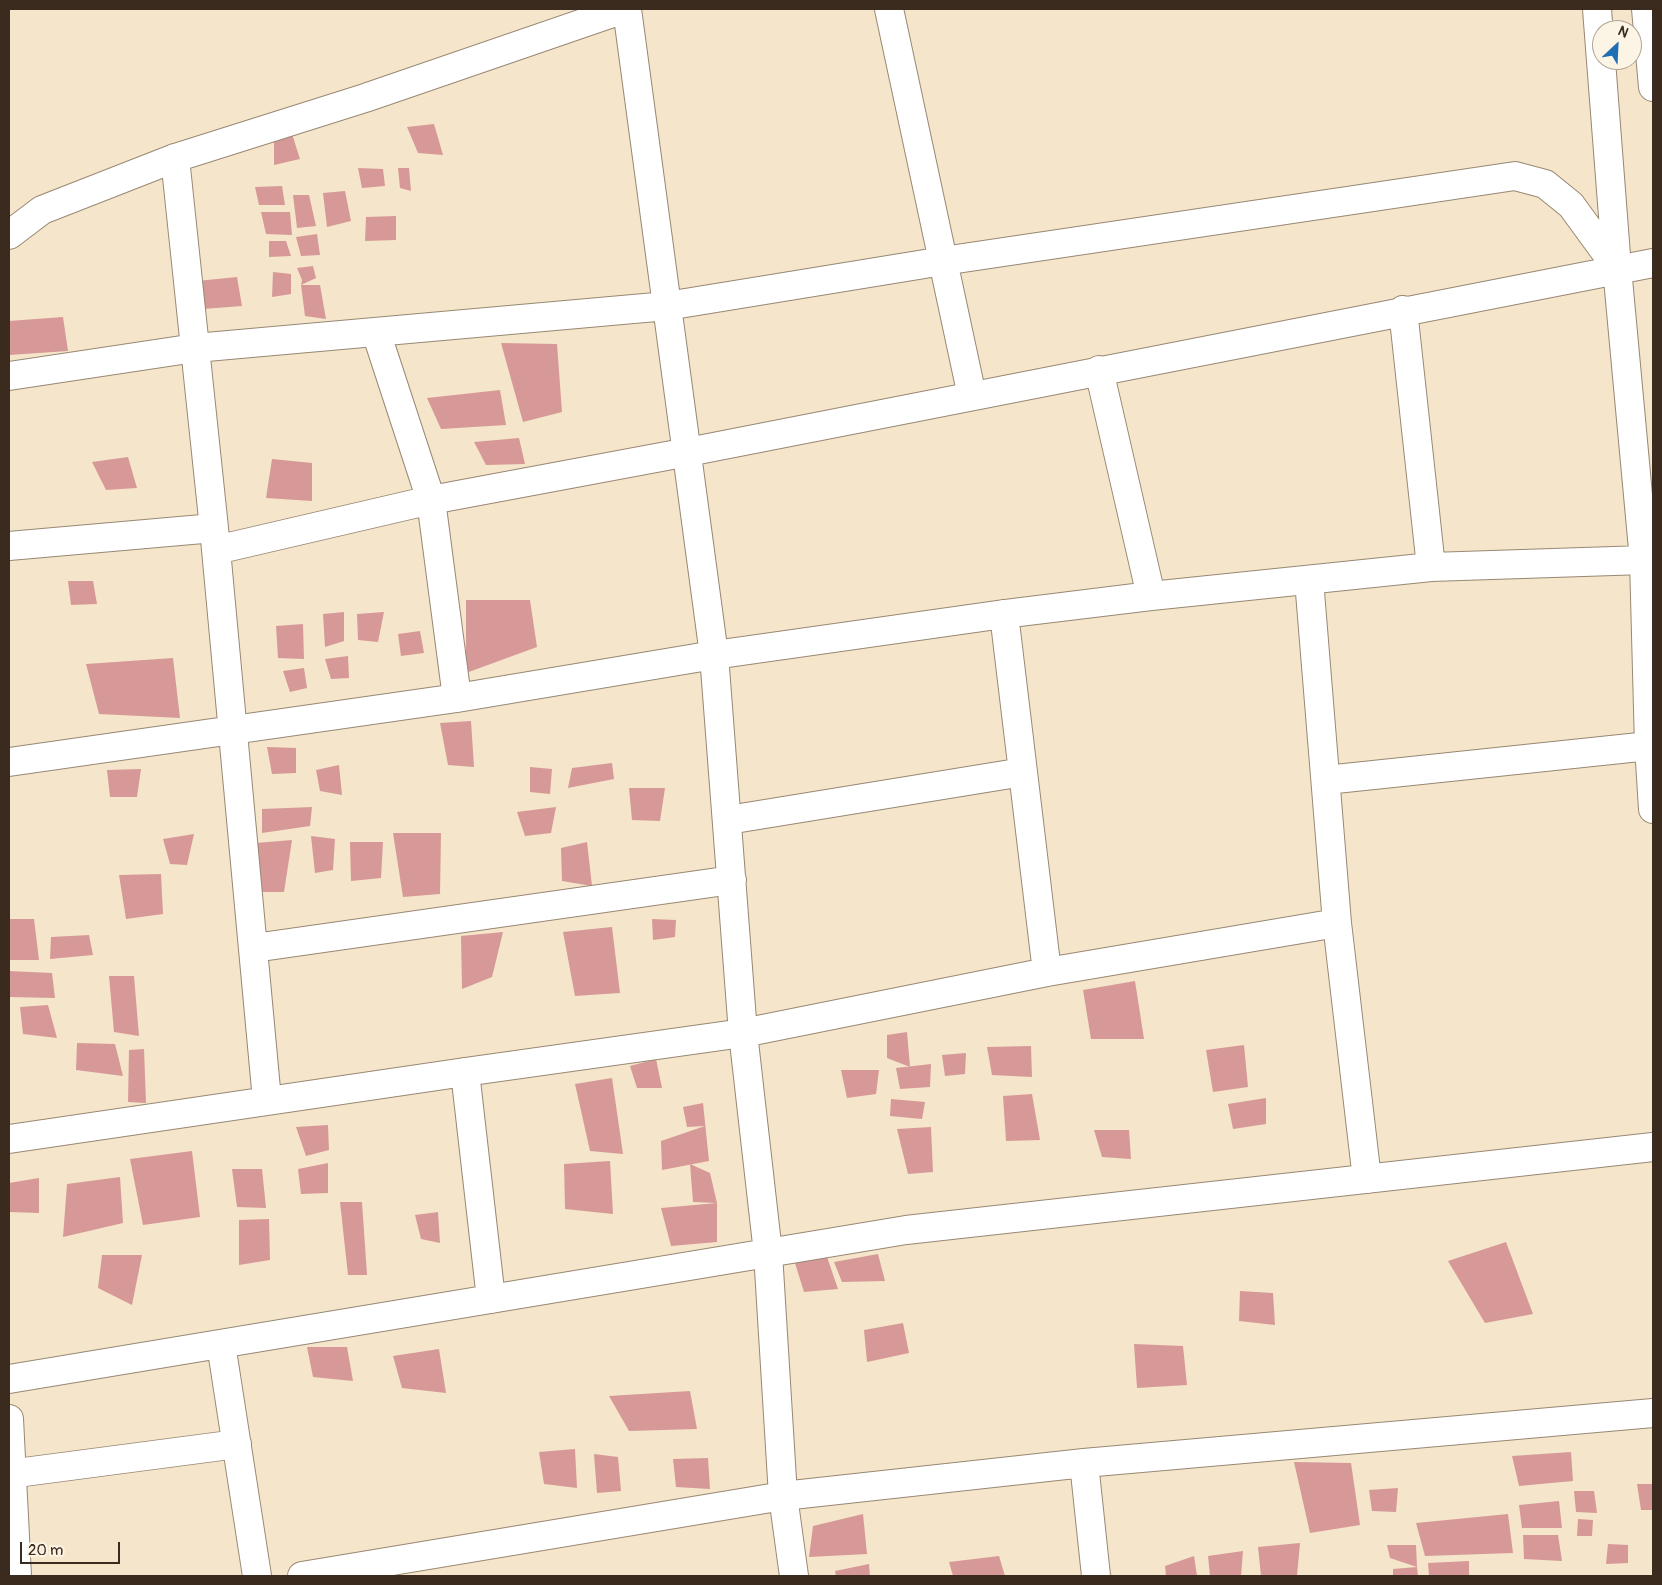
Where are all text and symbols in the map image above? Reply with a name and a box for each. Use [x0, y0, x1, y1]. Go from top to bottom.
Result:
north arrow [1592, 20, 1642, 70]
text: N [1615, 22, 1631, 42]
scale bar [22, 1532, 122, 1564]
text: 20 m [28, 1541, 63, 1560]

